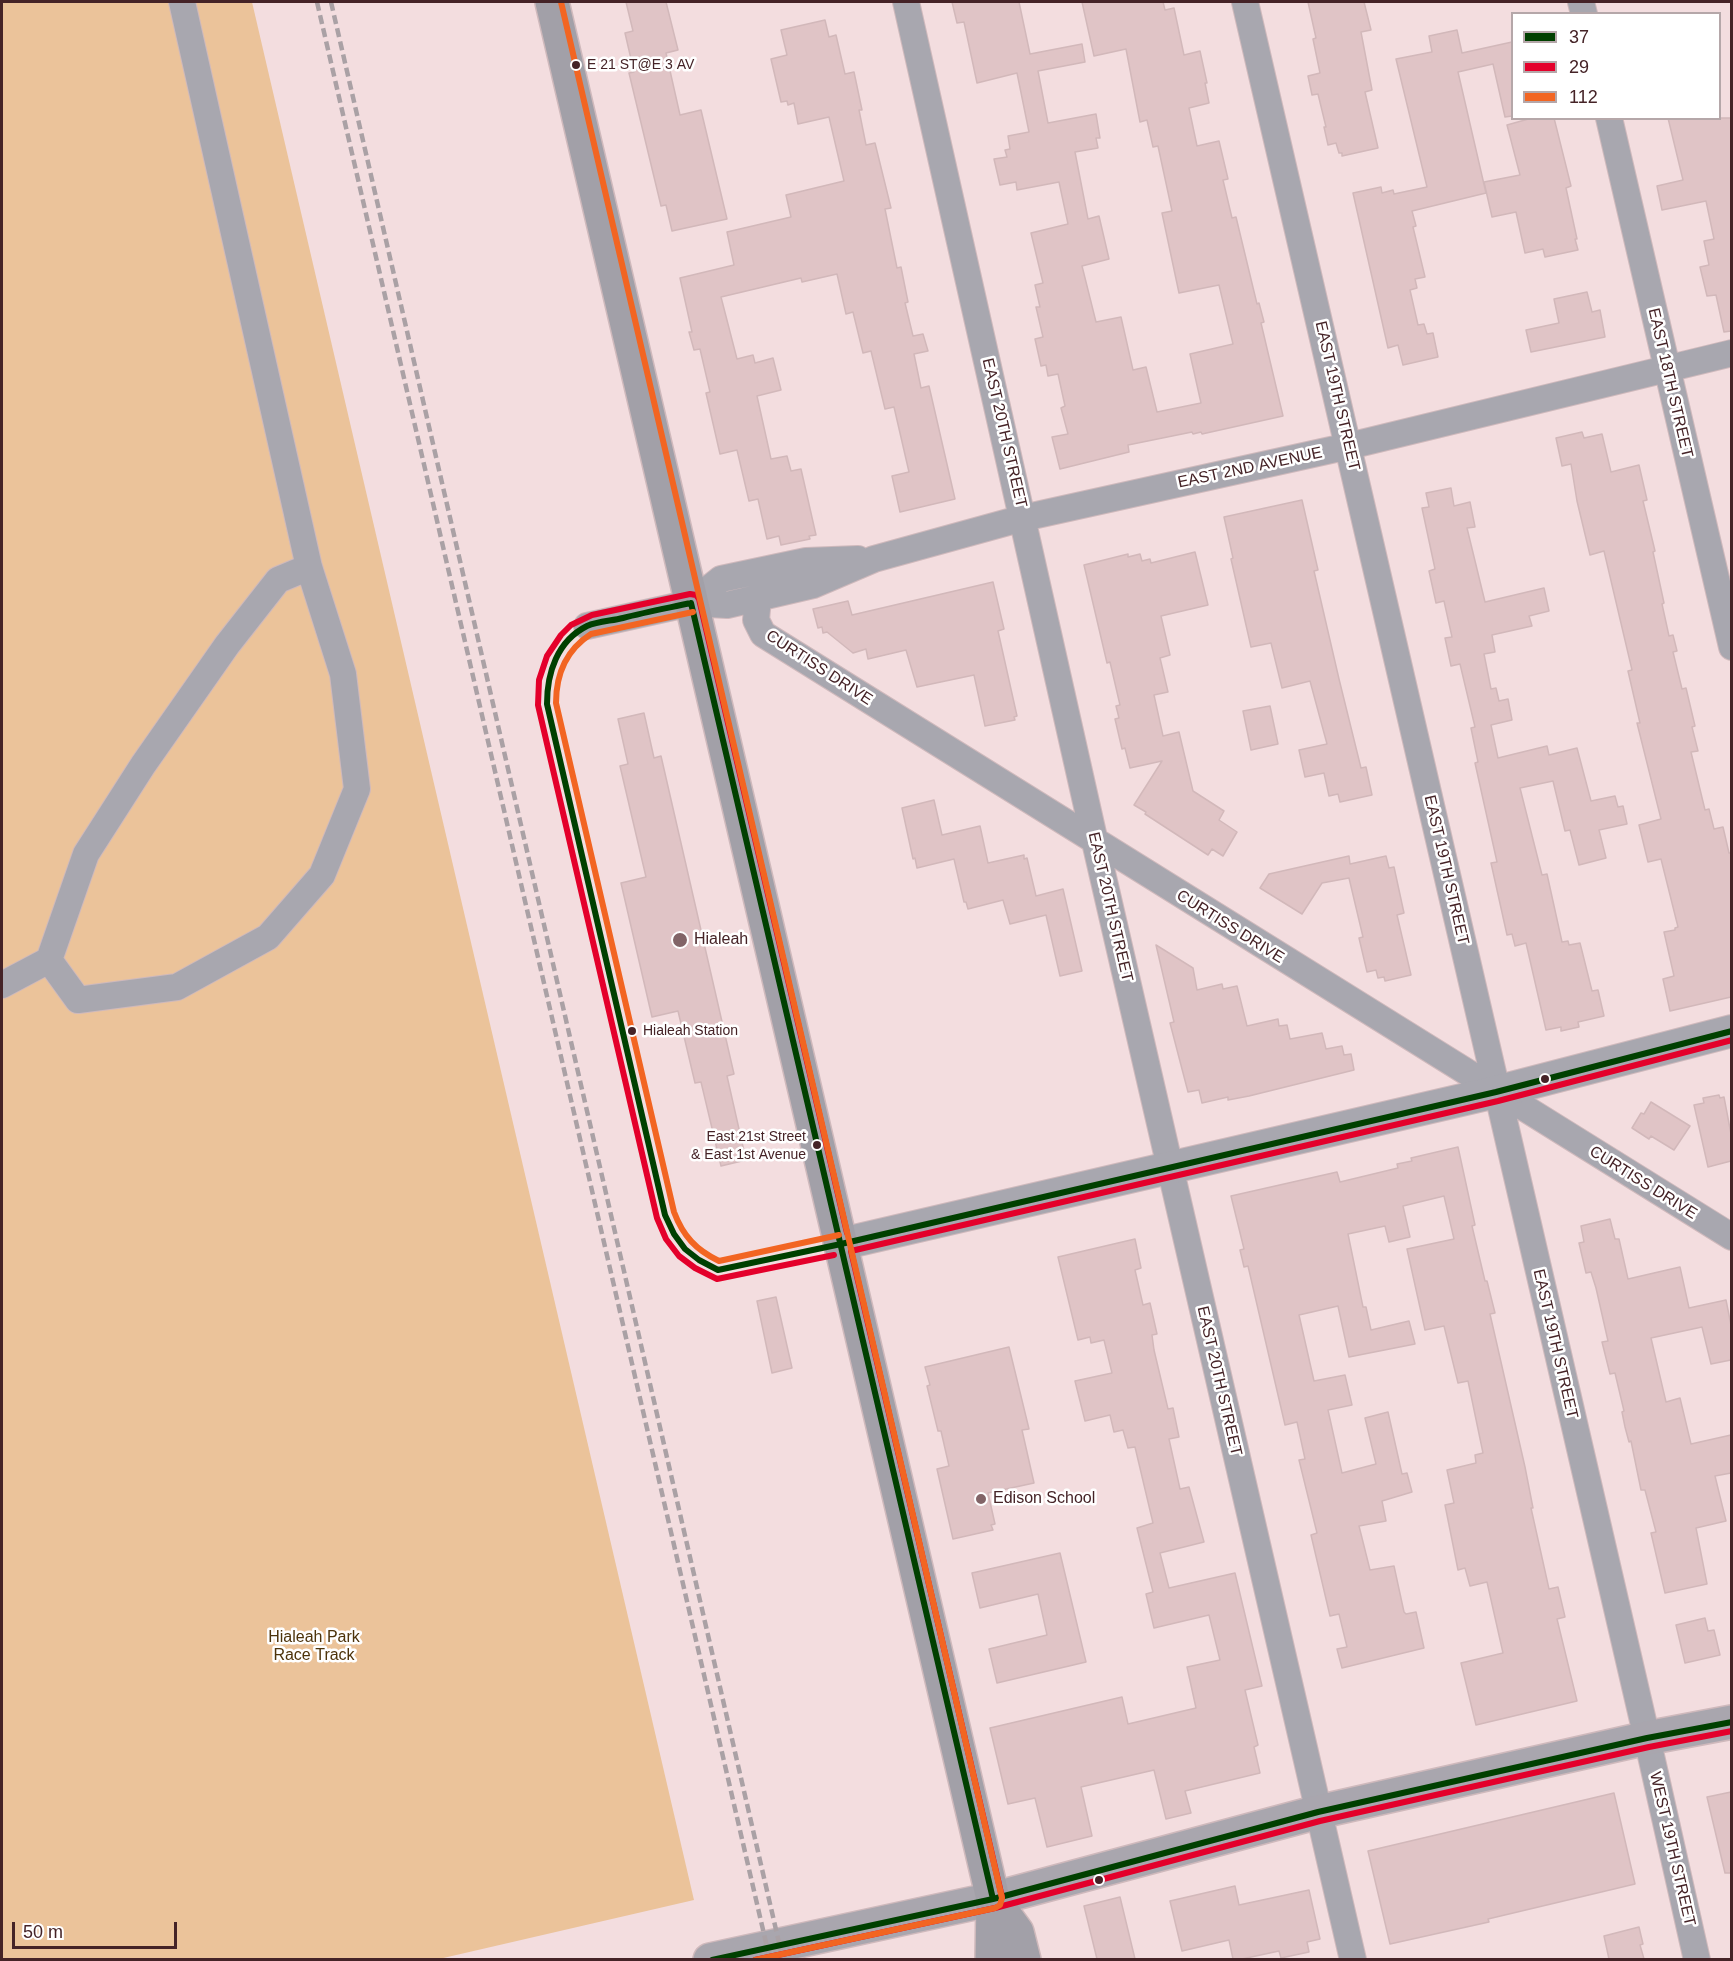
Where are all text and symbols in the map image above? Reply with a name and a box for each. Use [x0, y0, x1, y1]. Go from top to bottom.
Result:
legend [1511, 12, 1721, 120]
text: 37 [1569, 27, 1589, 47]
place label: E 21 ST@E 3 AV [587, 57, 694, 73]
text: 29 [1569, 57, 1589, 77]
marker: E 21 ST@E 3 AV [570, 59, 582, 71]
text: 112 [1569, 87, 1598, 107]
street label: EAST 18TH STREET [1643, 306, 1697, 460]
street label: EAST 19TH STREET [1310, 319, 1364, 473]
street label: EAST 20TH STREET [977, 356, 1031, 510]
street label: EAST 2ND AVENUE [1176, 443, 1324, 493]
street label: CURTISS DRIVE [762, 626, 876, 710]
street label: EAST 19TH STREET [1419, 793, 1473, 947]
street label: EAST 20TH STREET [1083, 830, 1137, 984]
street label: CURTISS DRIVE [1173, 886, 1287, 968]
place label: Hialeah [694, 930, 748, 950]
marker: Hialeah [671, 931, 689, 949]
place label: Hialeah Station [643, 1023, 738, 1039]
marker: Hialeah Station [626, 1025, 638, 1037]
unlabelled marker [1539, 1073, 1551, 1085]
place label: East 21st Street & East 1st Avenue [691, 1129, 806, 1162]
marker: East 21st Street & East 1st Avenue [811, 1139, 823, 1151]
street label: CURTISS DRIVE [1586, 1142, 1700, 1224]
street label: EAST 19TH STREET [1528, 1267, 1582, 1421]
street label: EAST 20TH STREET [1192, 1304, 1246, 1458]
place label: Edison School [993, 1489, 1095, 1509]
marker: Edison School [974, 1492, 988, 1506]
park label: Hialeah Park Race Track [268, 1628, 360, 1666]
street label: WEST 19TH STREET [1645, 1770, 1699, 1928]
unlabelled marker [1093, 1874, 1105, 1886]
scale bar [15, 1910, 180, 1948]
text: 50 m [23, 1922, 63, 1942]

